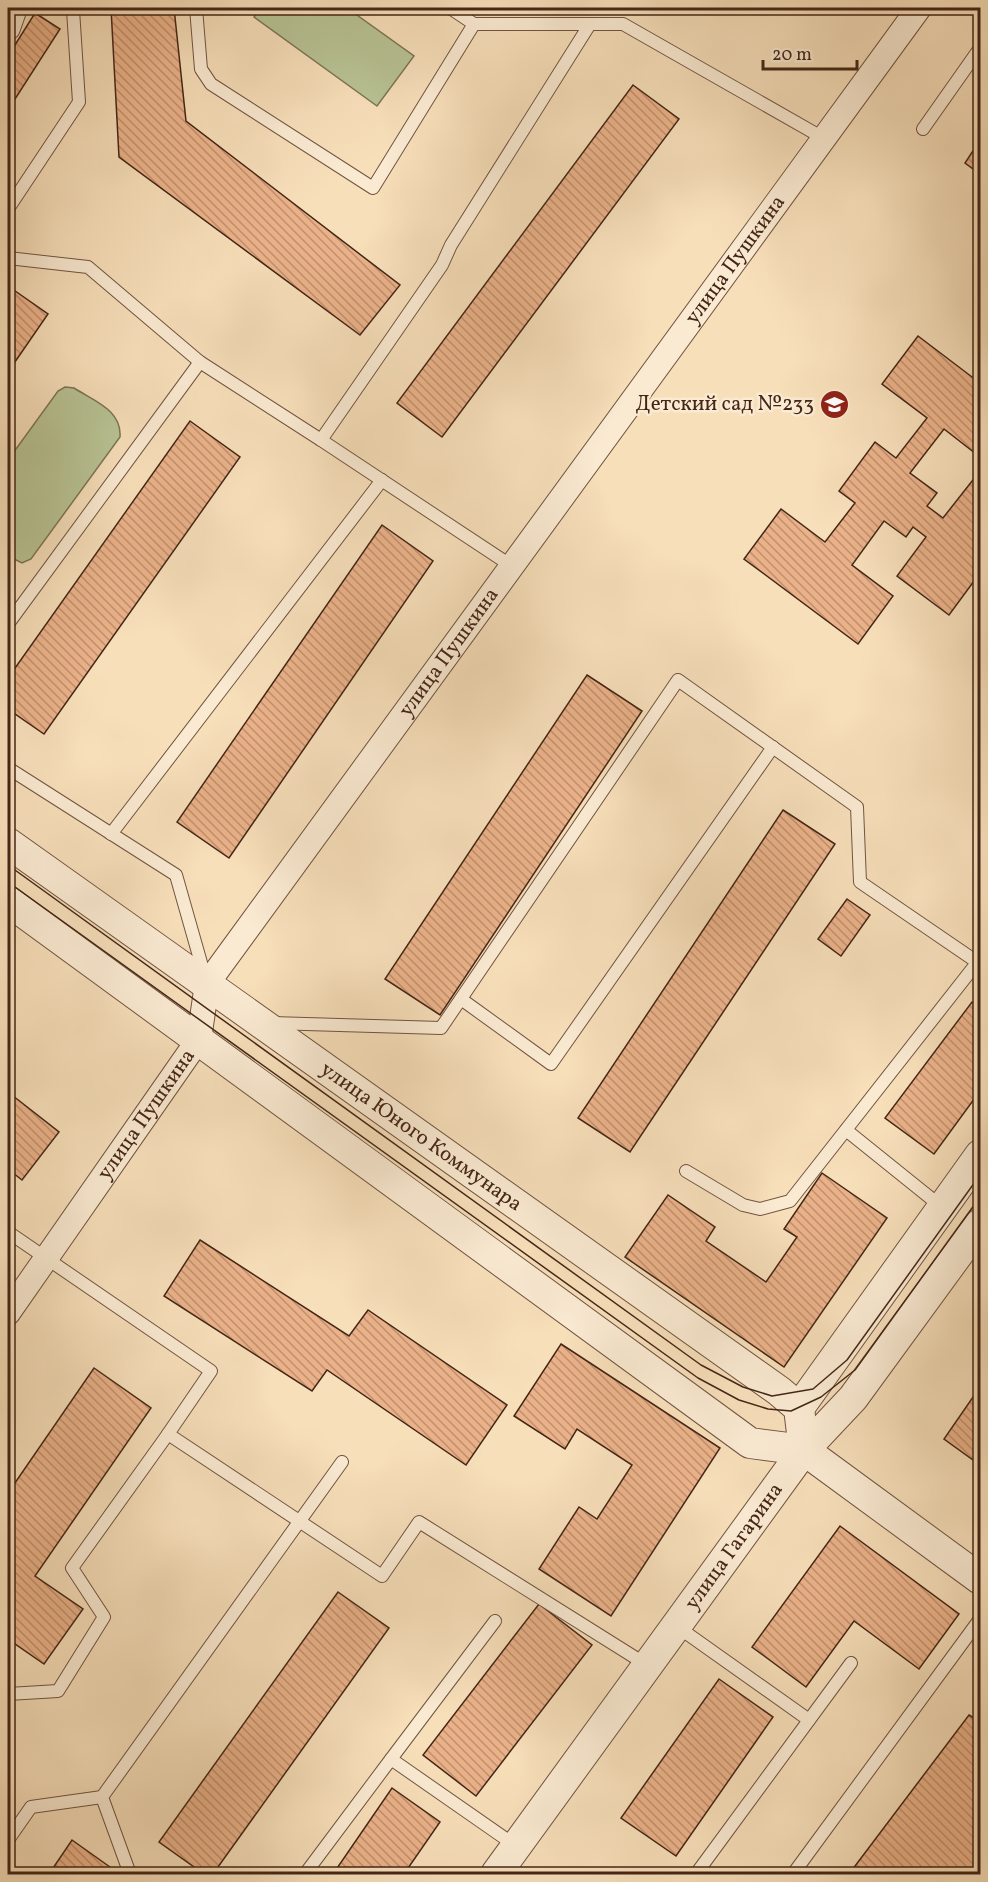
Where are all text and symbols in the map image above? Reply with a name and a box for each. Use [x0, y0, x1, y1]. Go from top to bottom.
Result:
scale bar [763, 33, 858, 71]
text: 20 m [772, 43, 812, 68]
street label: улица Пушкина [678, 189, 792, 330]
school or university icon: Детский сад №233 [819, 388, 851, 420]
place label: Детский сад №233 [636, 390, 814, 419]
street label: улица Пушкина [392, 582, 506, 723]
street label: улица Пушкина [91, 1043, 202, 1186]
street label: улица Юного Коммунара [314, 1055, 528, 1218]
street label: улица Гагарина [678, 1477, 790, 1616]

